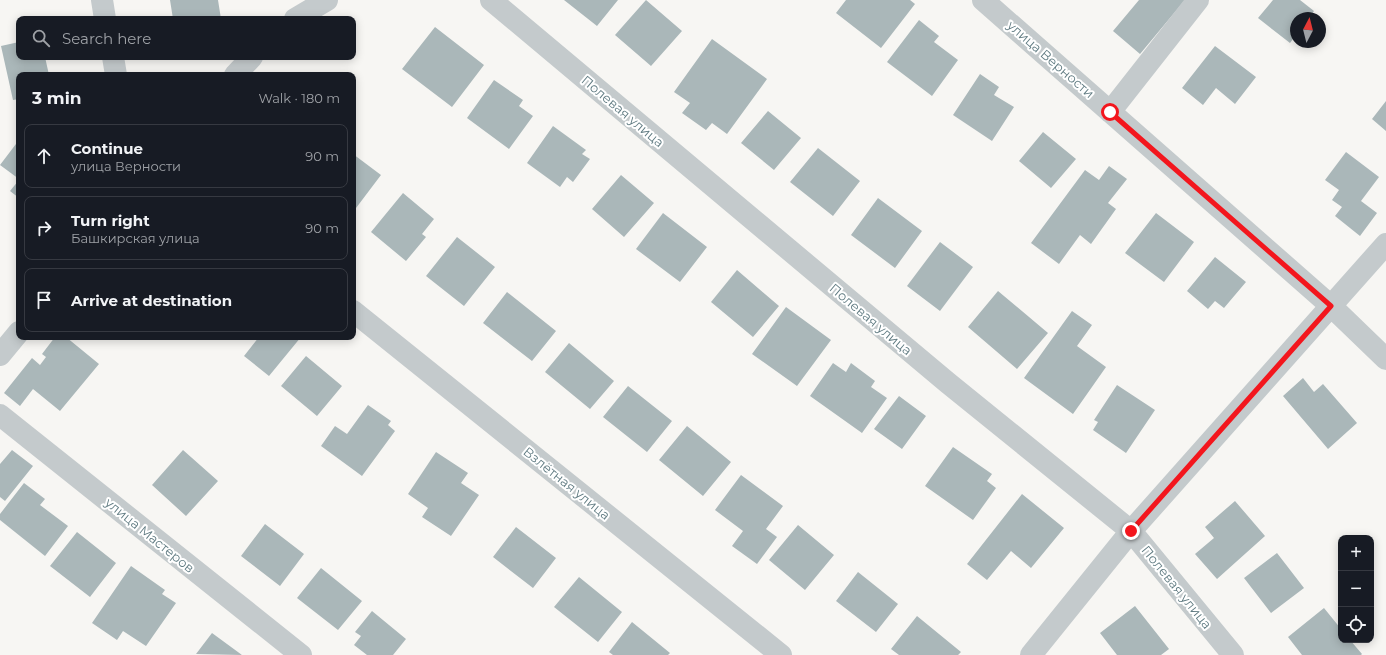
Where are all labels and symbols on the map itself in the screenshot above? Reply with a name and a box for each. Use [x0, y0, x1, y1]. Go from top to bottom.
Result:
north arrow [1290, 12, 1326, 48]
street label: улица Верности [1003, 16, 1098, 101]
street label: Полевая улица [579, 72, 667, 150]
route start [1101, 103, 1119, 121]
street label: Полевая улица [827, 280, 915, 358]
street label: Взлётная улица [520, 443, 614, 523]
street label: улица Мастеров [101, 493, 198, 576]
route end [1122, 522, 1140, 540]
street label: Полевая улица [1139, 542, 1215, 632]

